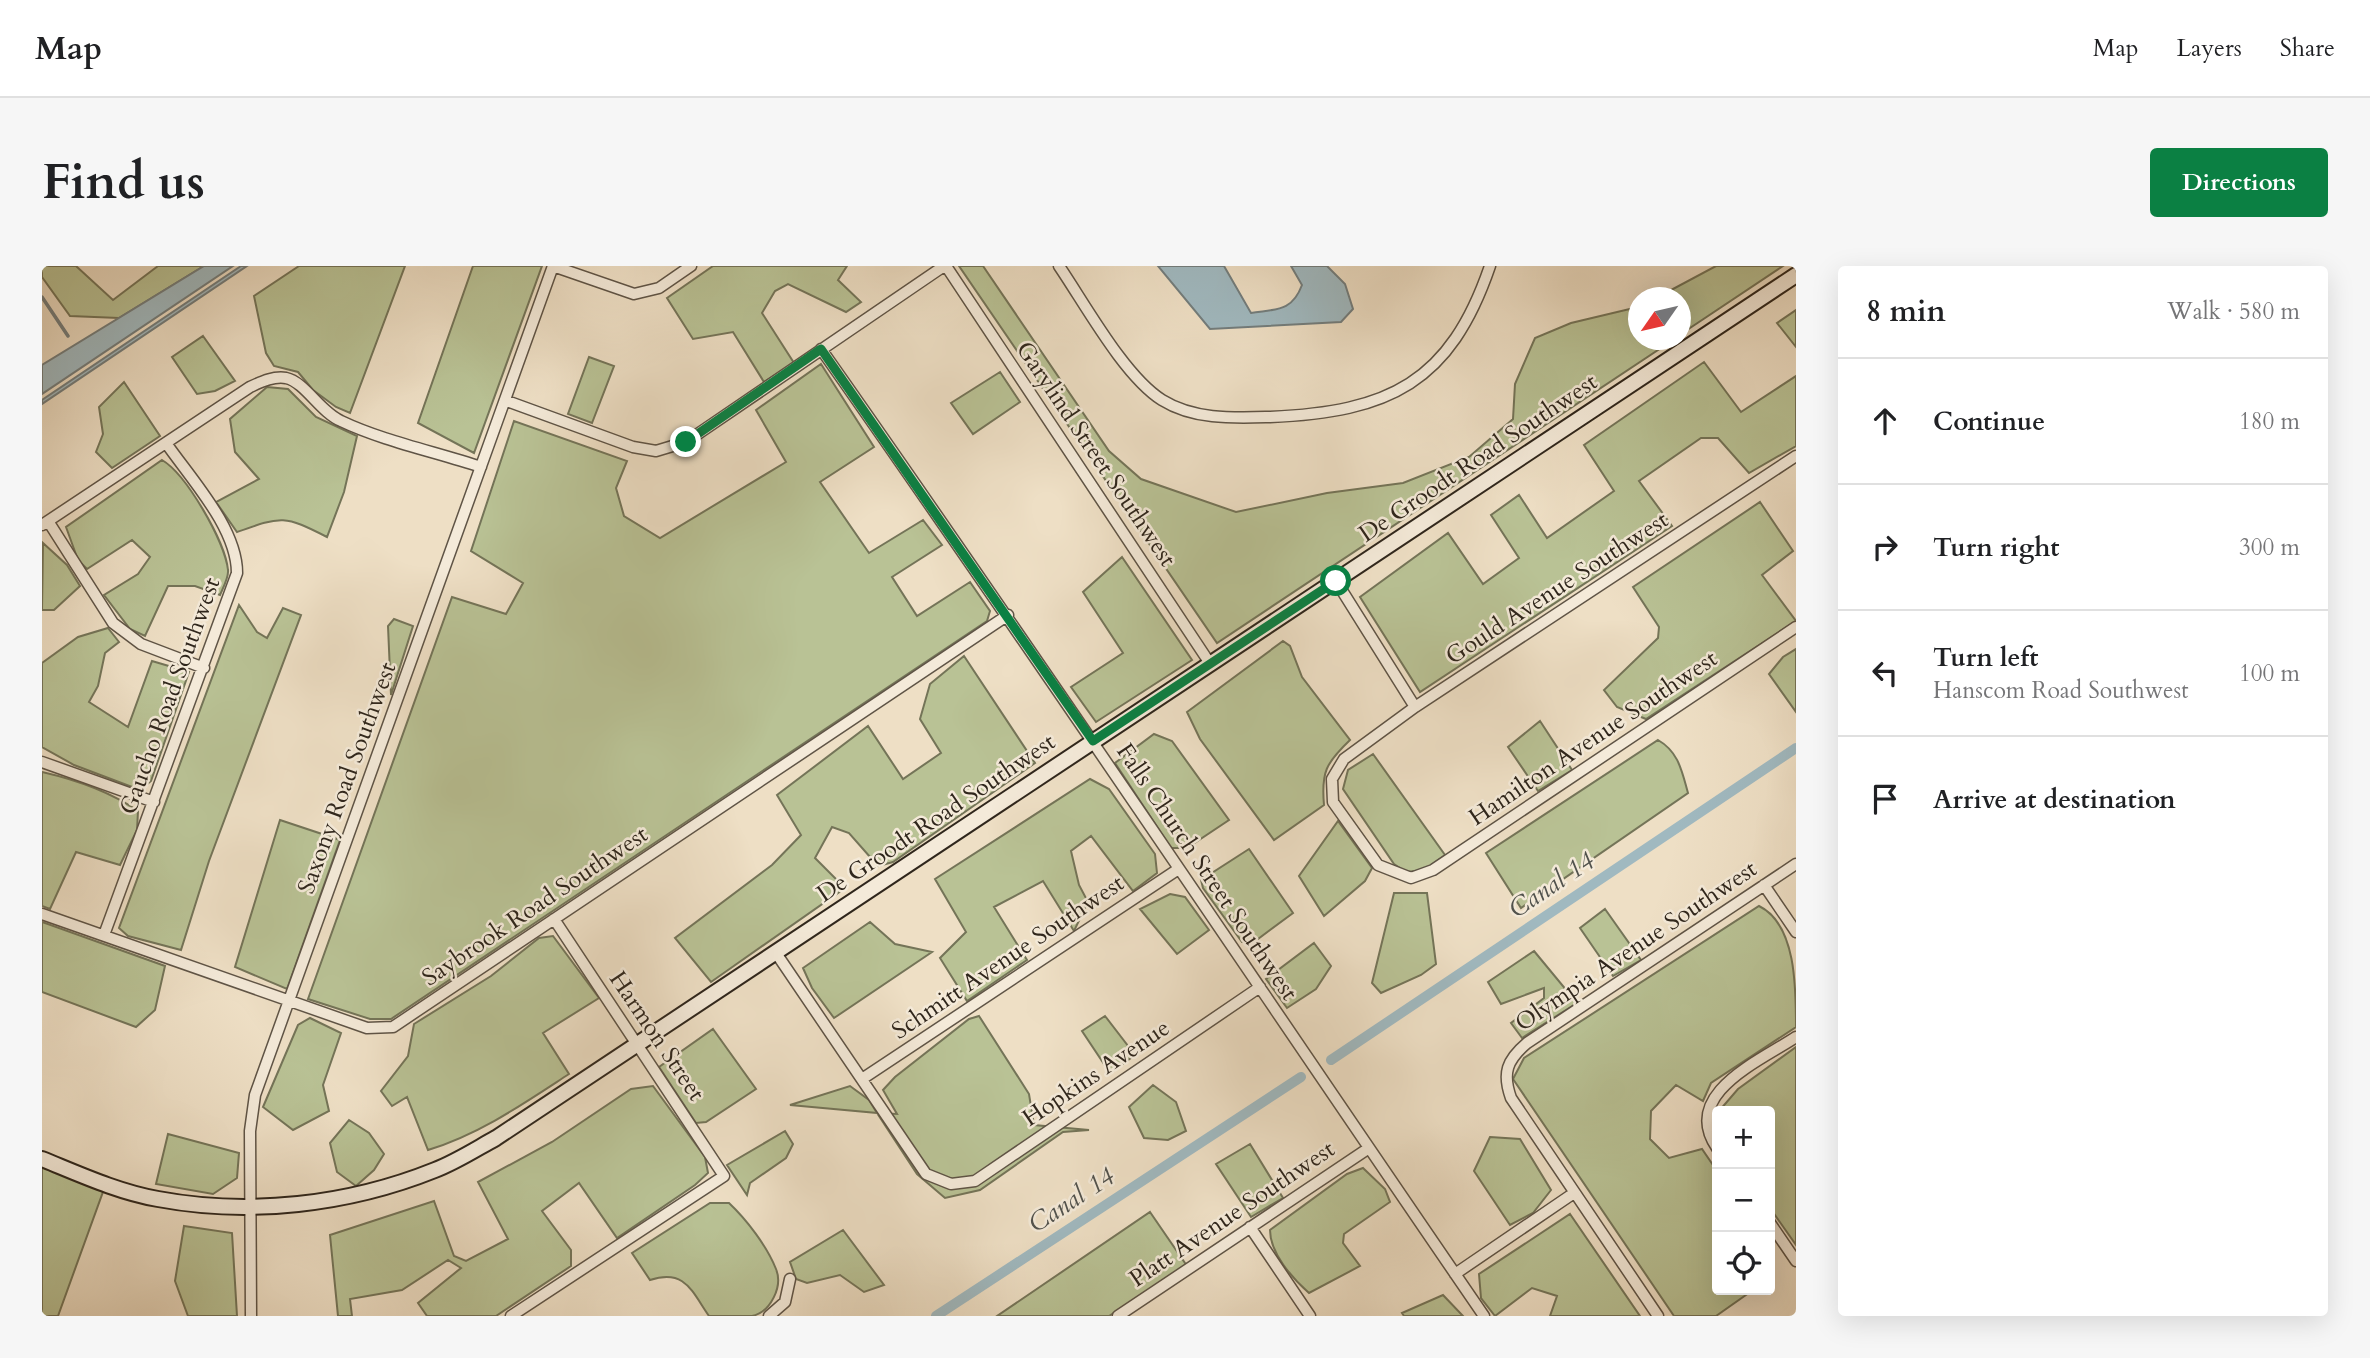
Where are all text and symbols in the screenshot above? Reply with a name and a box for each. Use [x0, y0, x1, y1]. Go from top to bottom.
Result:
text: Map [35, 26, 102, 71]
text: Map [2093, 32, 2139, 65]
text: Layers [2177, 32, 2242, 65]
text: Share [2280, 32, 2335, 65]
button: Directions [2150, 148, 2328, 217]
text: Find us [42, 149, 205, 216]
north arrow [1628, 287, 1691, 350]
text: 8 min [1866, 291, 1946, 332]
text: Walk · 580 m [2167, 296, 2300, 327]
street label: Garylind Street Southwest [1008, 335, 1184, 574]
street label: De Groodt Road Southwest [1352, 365, 1604, 550]
icon: ahead [1866, 402, 1904, 440]
text: Continue [1933, 404, 2045, 439]
text: 180 m [2239, 406, 2300, 437]
route end [670, 426, 701, 457]
street label: Gould Avenue Southwest [1439, 503, 1675, 672]
icon: right [1866, 528, 1904, 566]
text: Turn right [1933, 530, 2060, 565]
text: 300 m [2239, 532, 2300, 563]
route start [1320, 565, 1351, 596]
street label: Gaucho Road Southwest [112, 573, 228, 819]
text: Turn left [1933, 640, 2038, 675]
street label: Hamilton Avenue Southwest [1462, 642, 1724, 834]
icon: left [1866, 654, 1904, 692]
street label: Saxony Road Southwest [290, 657, 404, 898]
text: 100 m [2239, 658, 2300, 689]
text: Hanscom Road Southwest [1933, 675, 2189, 706]
street label: De Groodt Road Southwest [810, 725, 1062, 910]
street label: Falls Church Street Southwest [1108, 737, 1306, 1007]
icon: arrive [1866, 780, 1904, 818]
text: Arrive at destination [1933, 782, 2176, 817]
street label: Saybrook Road Southwest [416, 818, 655, 994]
water label: Canal 14 [1502, 843, 1601, 926]
street label: Olympia Avenue Southwest [1509, 852, 1764, 1039]
street label: Schmitt Avenue Southwest [885, 867, 1131, 1047]
street label: Harmon Street [601, 964, 713, 1108]
street label: Hopkins Avenue [1016, 1011, 1176, 1135]
map controls [1712, 1106, 1775, 1295]
button: + [1712, 1106, 1775, 1169]
street label: Platt Avenue Southwest [1123, 1133, 1342, 1295]
water label: Canal 14 [1021, 1159, 1121, 1241]
button: − [1712, 1169, 1775, 1232]
button: locate [1712, 1232, 1775, 1295]

